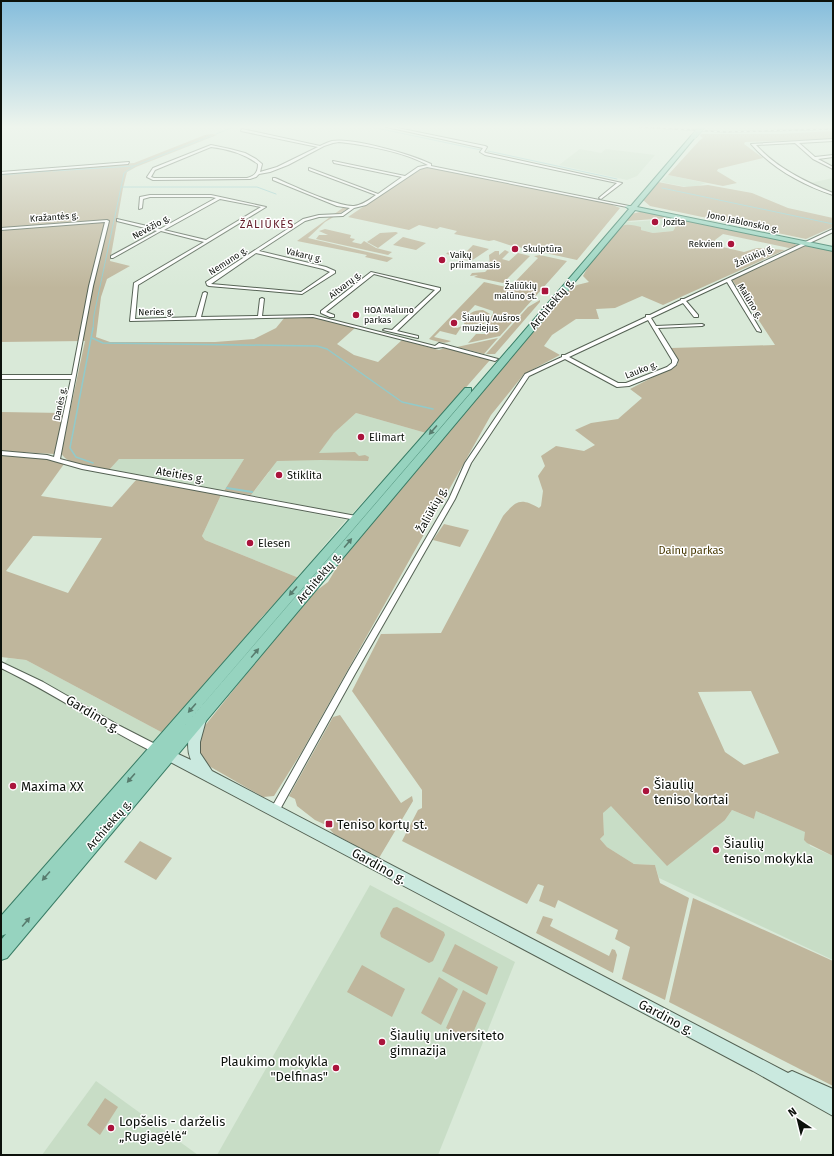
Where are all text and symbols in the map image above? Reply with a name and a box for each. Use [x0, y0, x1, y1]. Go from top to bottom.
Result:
street label: Kražantės g. [29, 210, 79, 224]
street label: Jono Jablonskio g. [706, 210, 780, 234]
street label: Nevėžio g. [131, 213, 171, 241]
district label: ŽALIŪKĖS [240, 217, 294, 231]
marker: Jozita [650, 217, 660, 227]
place label: Jozita [663, 217, 686, 227]
place label: Rekviem [689, 239, 723, 249]
marker: Rekviem [726, 239, 736, 249]
street label: Žaliūkių g. [733, 242, 775, 269]
marker: Skulptūra [510, 244, 520, 254]
place label: Skulptūra [523, 244, 562, 254]
street label: Nemuno g. [207, 245, 249, 277]
street label: Vakarų g. [285, 246, 323, 264]
place label: Vaikų priimamasis [450, 250, 500, 270]
marker: Vaikų priimamasis [437, 255, 447, 265]
street label: Aitvarų g. [327, 269, 363, 301]
street label: Architektų g. [527, 276, 577, 332]
place label: Žaliūkių malūno st. [494, 280, 537, 301]
street label: Malūno g. [736, 282, 764, 320]
marker: Žaliūkių malūno st. [540, 286, 550, 296]
place label: HOA Maluno parkas [364, 305, 414, 325]
street label: Neries g. [138, 307, 174, 317]
marker: HOA Maluno parkas [351, 310, 361, 320]
place label: Šiaulių Aušros muziejus [462, 312, 520, 333]
marker: Šiaulių Aušros muziejus [449, 318, 459, 328]
street label: Lauko g. [624, 359, 658, 381]
street label: Danės g. [52, 386, 68, 422]
one-way arrow [429, 425, 438, 435]
place label: Elimart [369, 431, 405, 444]
marker: Elimart [356, 432, 366, 442]
street label: Ateities g. [155, 464, 205, 486]
place label: Stiklita [287, 469, 322, 482]
marker: Stiklita [274, 470, 284, 480]
street label: Žaliūkių g. [413, 484, 450, 535]
place label: Elesen [258, 537, 291, 550]
marker: Elesen [245, 538, 255, 548]
one-way arrow [343, 538, 352, 549]
park label: Dainų parkas [659, 544, 723, 557]
street label: Architektų g. [294, 550, 344, 606]
one-way arrow [288, 586, 297, 597]
one-way arrow [250, 649, 259, 658]
street label: Gardino g. [63, 692, 123, 736]
one-way arrow [187, 703, 196, 713]
one-way arrow [126, 773, 135, 783]
place label: Šiaulių teniso kortai [654, 776, 728, 807]
place label: Maxima XX [21, 779, 84, 794]
marker: Maxima XX [8, 781, 18, 791]
marker: Šiaulių teniso kortai [641, 786, 651, 796]
street label: Architektų g. [84, 797, 135, 853]
place label: Teniso kortų st. [337, 817, 427, 832]
marker: Teniso kortų st. [324, 819, 334, 829]
place label: Šiaulių teniso mokykla [724, 835, 813, 866]
street label: Gardino g. [349, 845, 409, 887]
marker: Šiaulių teniso mokykla [711, 845, 721, 855]
one-way arrow [41, 871, 50, 882]
one-way arrow [22, 917, 31, 927]
street label: Gardino g. [636, 996, 696, 1038]
place label: Šiaulių universiteto gimnazija [390, 1027, 504, 1058]
marker: Šiaulių universiteto gimnazija [377, 1037, 387, 1047]
place label: Plaukimo mokykla "Delfinas" [220, 1054, 328, 1084]
marker: Plaukimo mokykla "Delfinas" [331, 1063, 341, 1073]
north arrow [778, 1100, 818, 1140]
text: N [786, 1105, 799, 1120]
place label: Lopšelis - darželis „Rugiagėlė“ [119, 1114, 225, 1144]
marker: Lopšelis - darželis „Rugiagėlė“ [106, 1123, 116, 1133]

